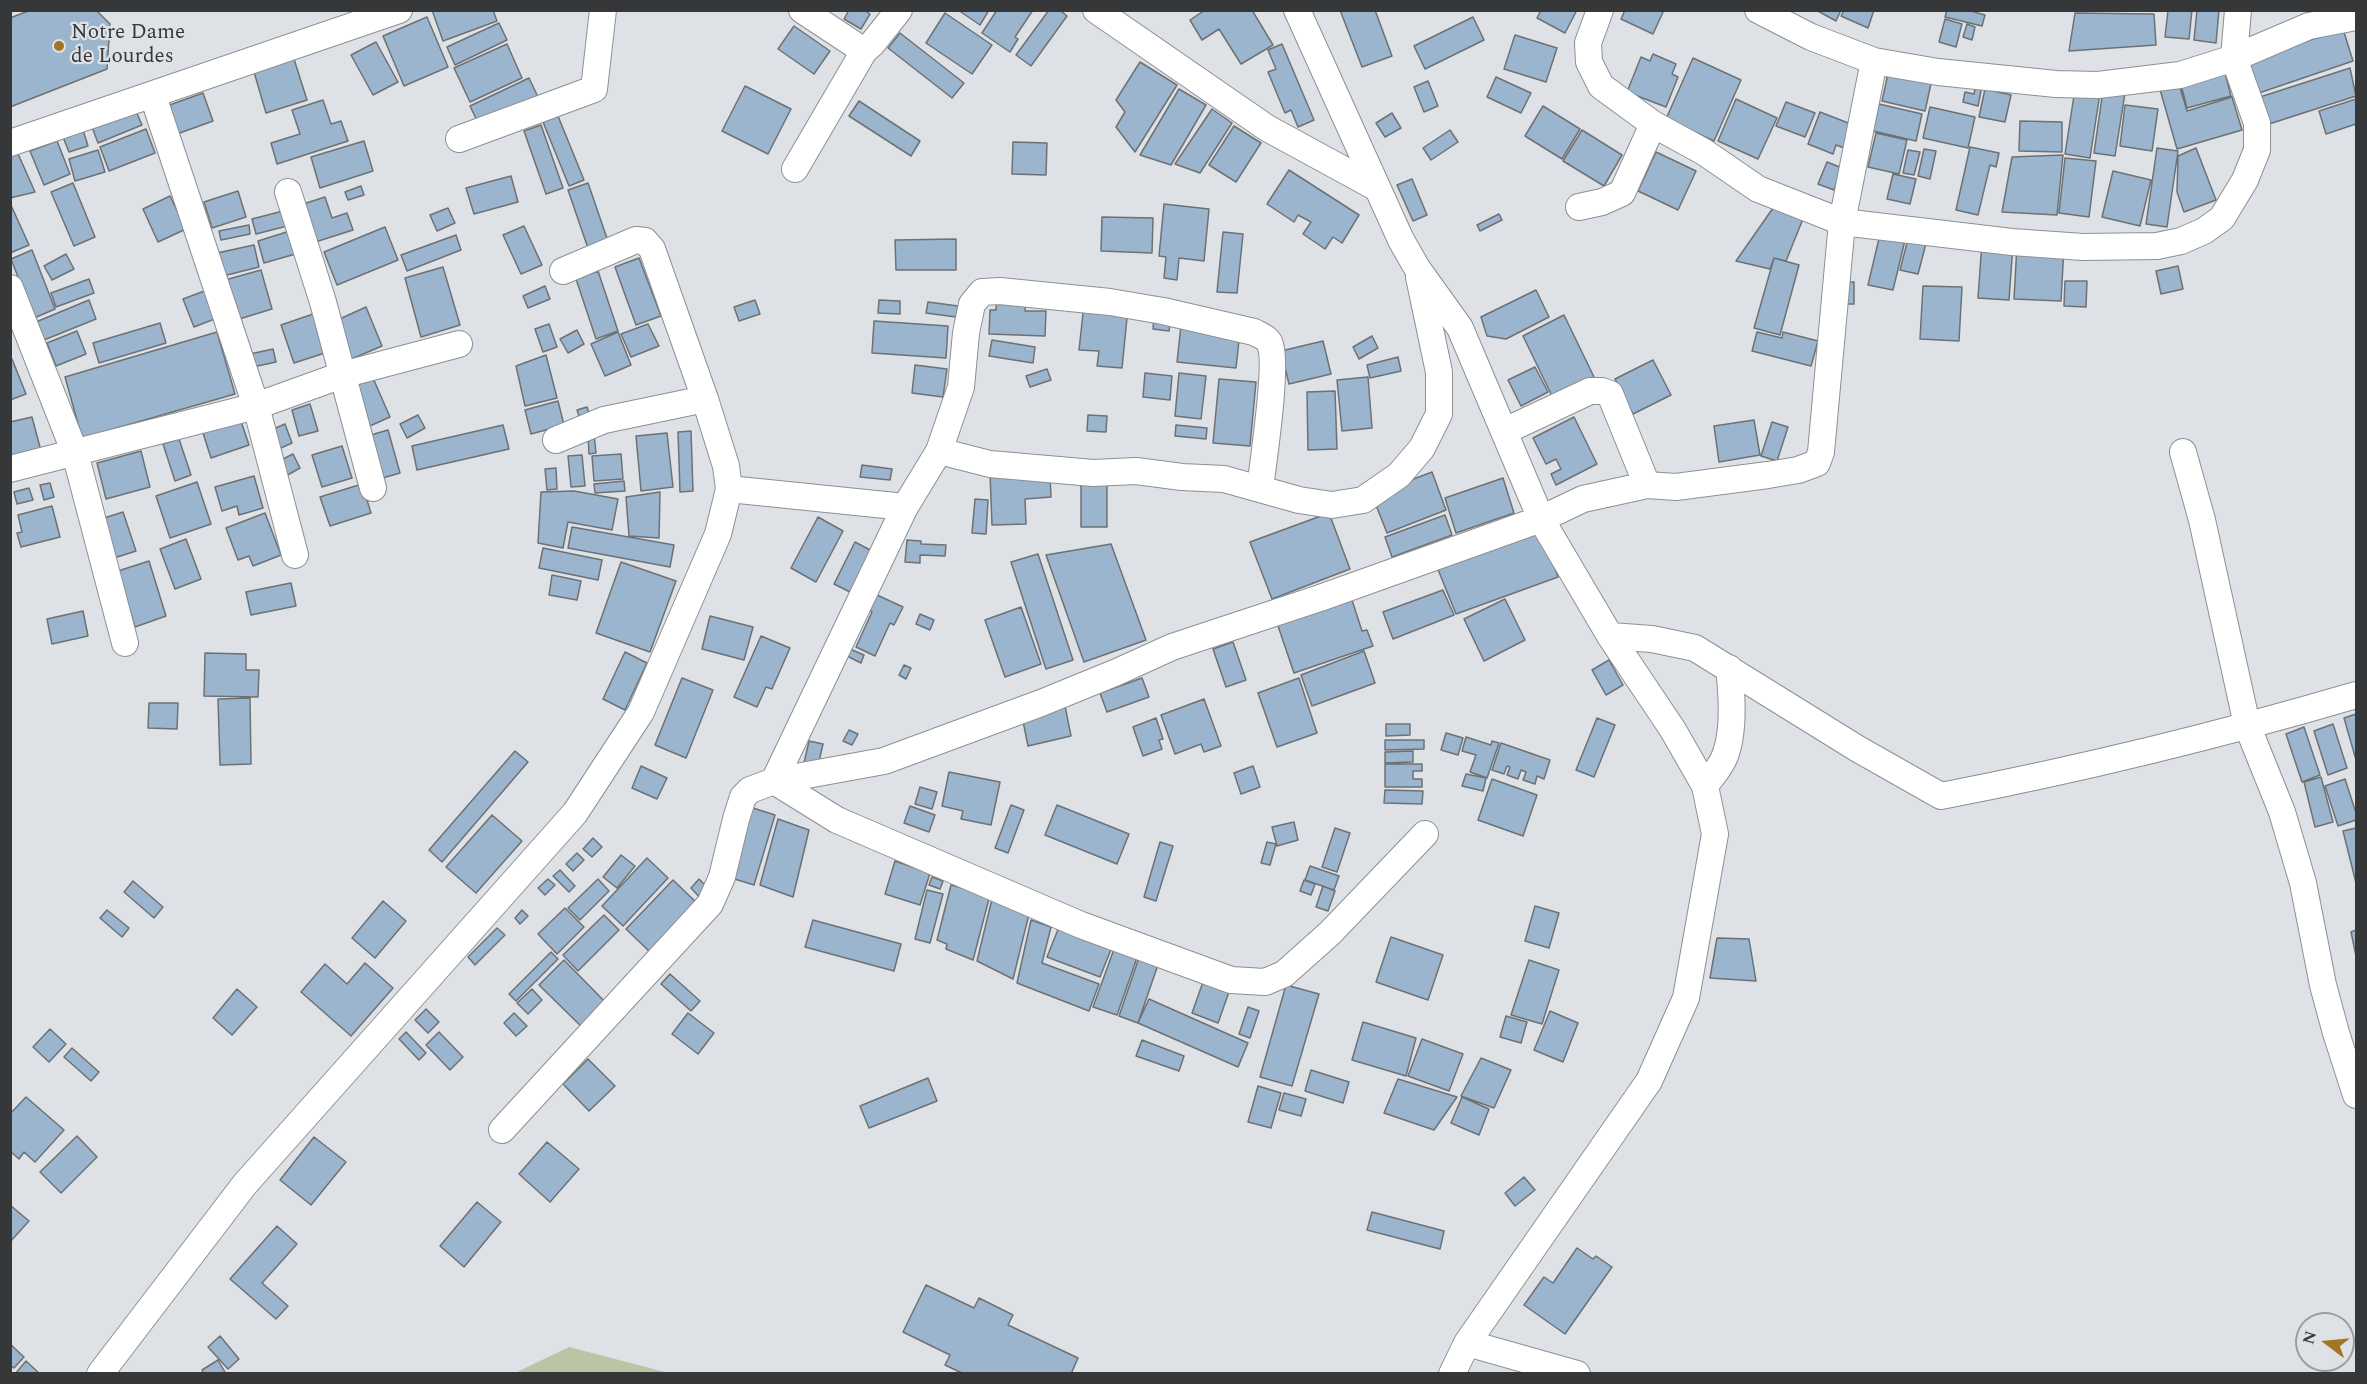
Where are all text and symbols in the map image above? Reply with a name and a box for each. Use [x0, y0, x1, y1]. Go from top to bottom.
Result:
place label: Notre Dame de Lourdes [71, 21, 185, 71]
marker: Notre Dame de Lourdes [52, 39, 66, 53]
north arrow [2295, 1312, 2355, 1372]
text: N [2296, 1328, 2323, 1347]

